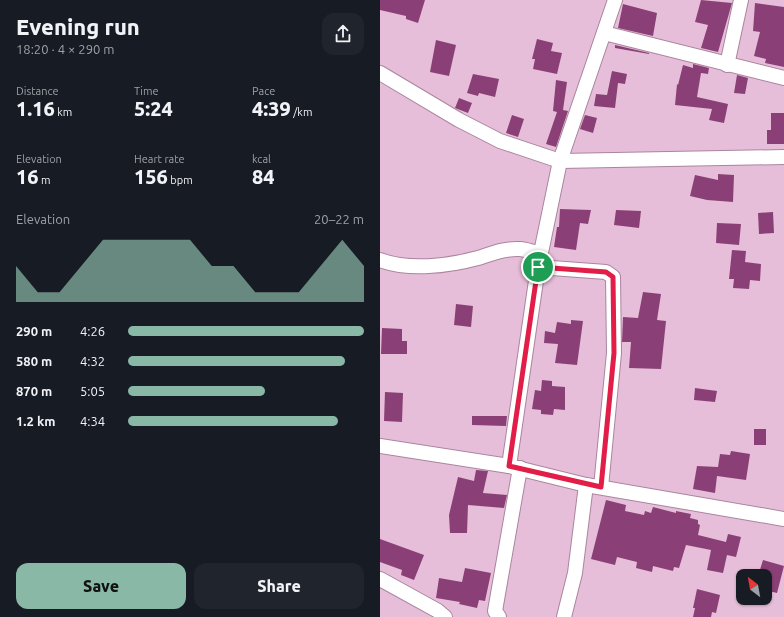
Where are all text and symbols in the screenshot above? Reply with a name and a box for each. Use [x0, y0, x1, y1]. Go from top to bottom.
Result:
button: share [322, 13, 364, 55]
text: Evening run [16, 14, 140, 39]
text: 18:20 · 4 × 290 m [16, 42, 115, 56]
text: Distance [16, 85, 59, 97]
text: Time [134, 85, 159, 97]
text: Pace [252, 85, 275, 97]
text: 1.16 [16, 97, 55, 120]
text: 5:24 [134, 97, 173, 120]
text: 4:39 [252, 97, 291, 120]
text: km [55, 106, 72, 118]
text: /km [291, 106, 312, 118]
text: Elevation [16, 153, 62, 165]
text: Heart rate [134, 153, 185, 165]
text: kcal [252, 153, 271, 165]
text: 16 [16, 165, 39, 188]
text: 156 [134, 165, 168, 188]
text: 84 [252, 165, 275, 188]
text: m [39, 174, 51, 186]
text: bpm [168, 174, 193, 186]
text: Elevation [16, 212, 70, 226]
text: 20–22 m [314, 212, 364, 226]
pin [521, 250, 555, 284]
icon: arrive [527, 256, 549, 278]
text: 290 m [16, 324, 52, 338]
text: 4:26 [80, 324, 105, 338]
text: 580 m [16, 354, 52, 368]
text: 4:32 [80, 354, 105, 368]
text: 870 m [16, 384, 52, 398]
text: 5:05 [80, 384, 105, 398]
text: 1.2 km [16, 414, 55, 428]
text: 4:34 [80, 414, 105, 428]
button: Save [16, 563, 186, 609]
button: Share [194, 563, 364, 609]
north arrow [736, 569, 772, 605]
map controls [736, 569, 772, 605]

